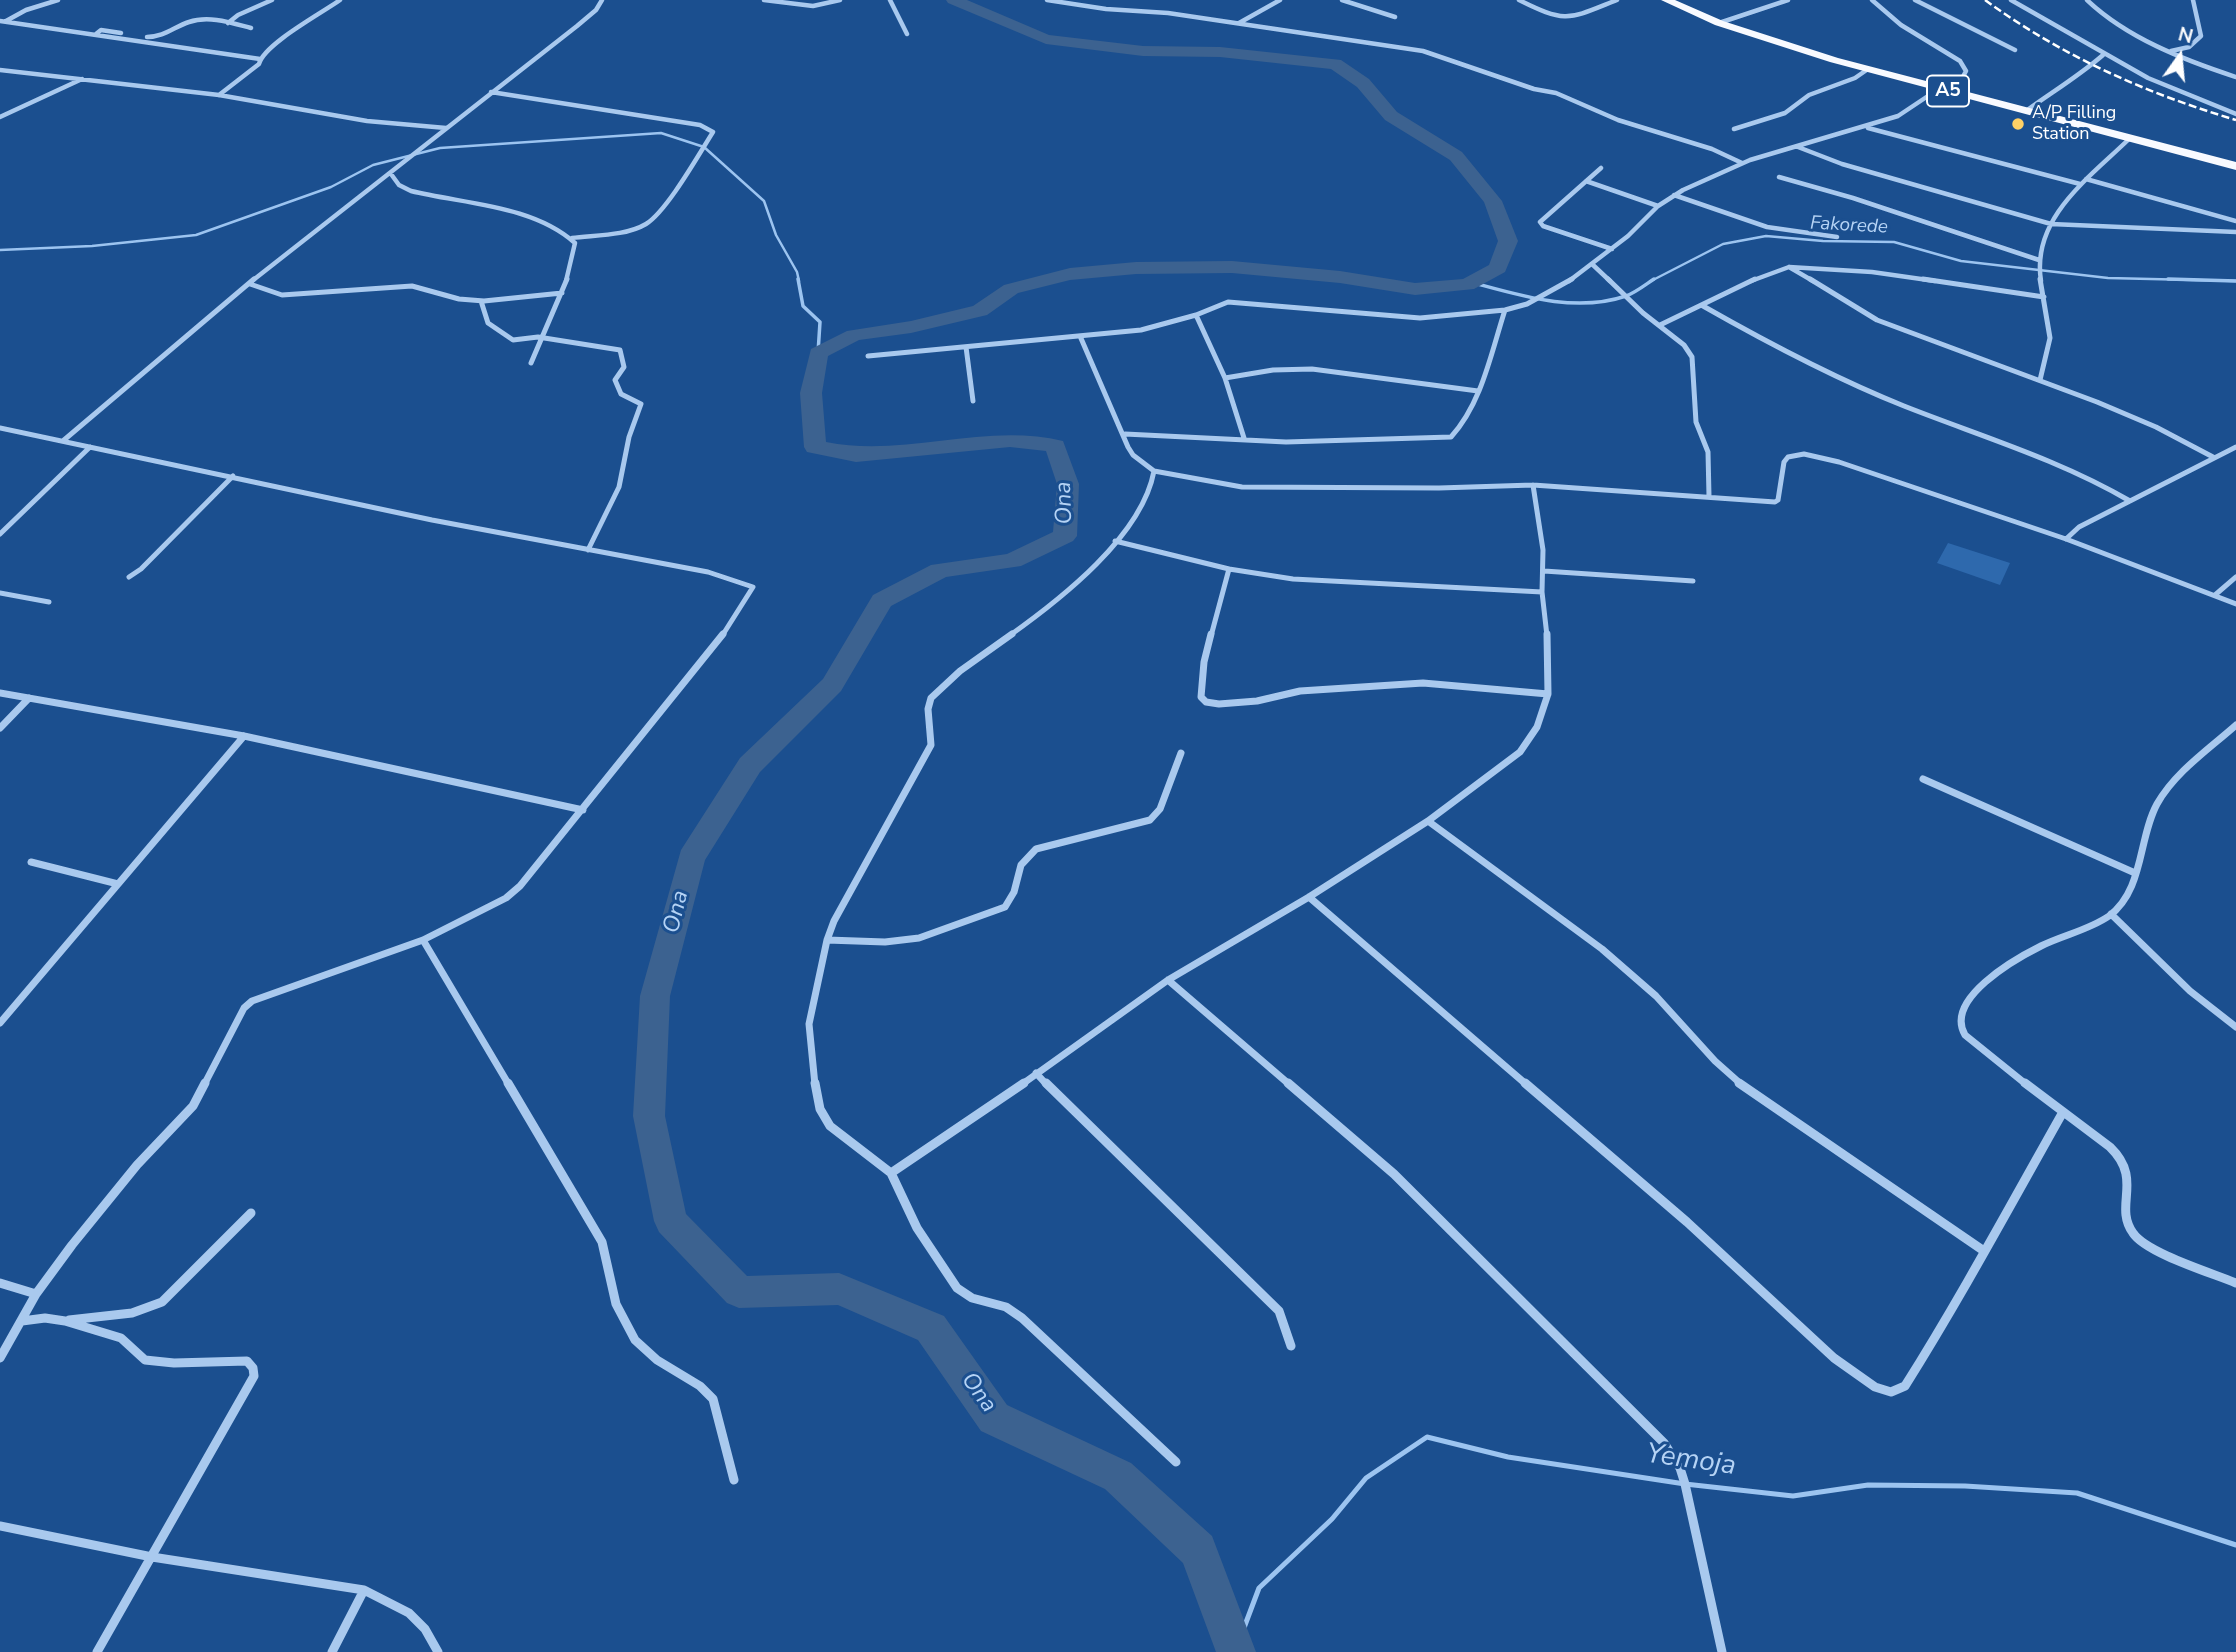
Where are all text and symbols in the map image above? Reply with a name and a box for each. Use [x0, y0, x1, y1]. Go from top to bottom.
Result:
north arrow [2145, 21, 2215, 91]
text: N [2175, 21, 2196, 50]
road number: A5 [1927, 76, 1969, 106]
place label: A/P Filling Station [2032, 103, 2116, 146]
marker: A/P Filling Station [2010, 116, 2026, 132]
water label: Fakorede [1810, 213, 1888, 239]
water label: Ona [1050, 481, 1080, 525]
water label: Ona [658, 888, 696, 936]
water label: Ona [954, 1368, 1002, 1418]
water label: Yemoja [1644, 1438, 1738, 1484]

